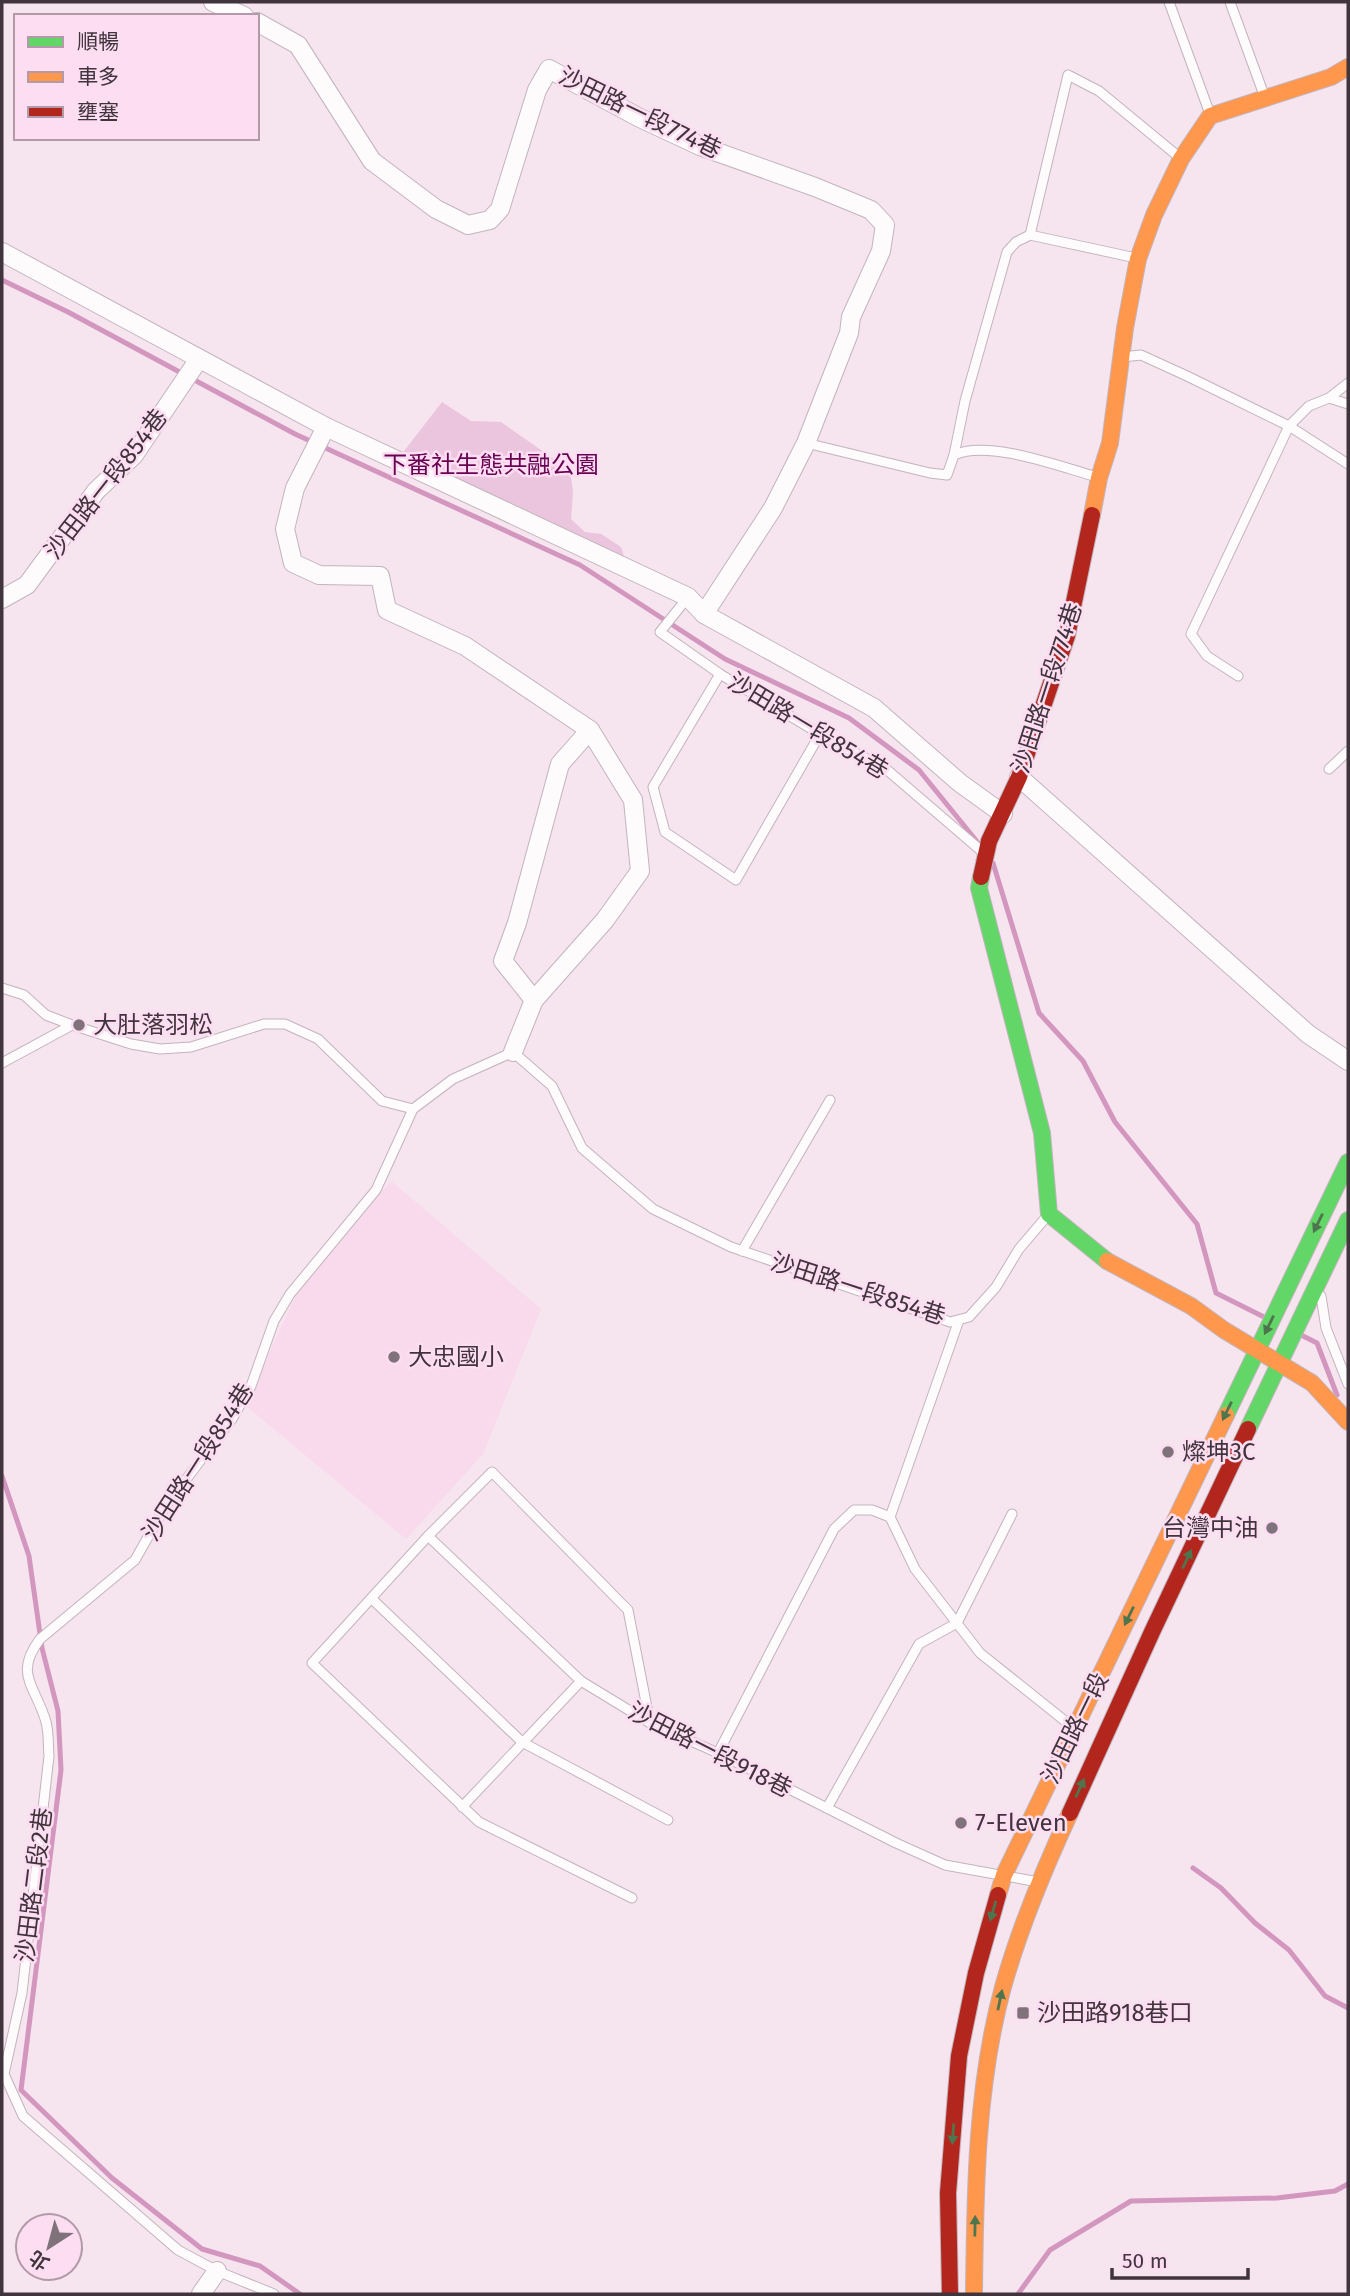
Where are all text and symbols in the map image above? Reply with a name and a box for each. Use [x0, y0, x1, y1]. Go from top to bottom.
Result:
legend [14, 14, 259, 140]
text: 順暢 [77, 29, 119, 55]
street label: 沙田路一段774巷 [554, 62, 726, 164]
text: 車多 [77, 64, 119, 90]
text: 壅塞 [77, 99, 119, 125]
street label: 沙田路一段854巷 [39, 404, 173, 564]
park label: 下番社生態共融公園 [383, 451, 599, 479]
street label: 沙田路一段774巷 [1006, 599, 1088, 777]
street label: 沙田路一段854巷 [723, 667, 893, 785]
place label: 大肚落羽松 [93, 1011, 213, 1039]
marker: 大肚落羽松 [71, 1017, 87, 1033]
one-way arrow [1313, 1213, 1324, 1233]
street label: 沙田路一段854巷 [767, 1248, 949, 1330]
one-way arrow [1263, 1315, 1275, 1335]
place label: 大忠國小 [408, 1343, 504, 1371]
marker: 大忠國小 [386, 1349, 402, 1365]
street label: 沙田路一段854巷 [137, 1378, 259, 1546]
one-way arrow [1222, 1401, 1233, 1421]
place label: 燦坤3C [1182, 1438, 1255, 1466]
marker: 燦坤3C [1160, 1444, 1176, 1460]
place label: 台灣中油 [1162, 1514, 1258, 1542]
marker: 台灣中油 [1264, 1520, 1280, 1536]
one-way arrow [1181, 1549, 1192, 1569]
one-way arrow [1123, 1606, 1134, 1626]
street label: 沙田路一段 [1036, 1668, 1114, 1788]
street label: 沙田路一段918巷 [624, 1697, 796, 1803]
one-way arrow [1074, 1778, 1086, 1798]
street label: 沙田路二段2巷 [11, 1806, 57, 1964]
place label: 7-Eleven [975, 1809, 1067, 1837]
marker: 7-Eleven [953, 1815, 969, 1831]
one-way arrow [988, 1901, 998, 1922]
one-way arrow [995, 1989, 1006, 2011]
place label: 沙田路918巷口 [1037, 1999, 1193, 2027]
marker: 沙田路918巷口 [1015, 2005, 1031, 2021]
one-way arrow [947, 2124, 958, 2146]
north arrow [14, 2212, 84, 2282]
one-way arrow [969, 2215, 981, 2237]
scale bar [1112, 2236, 1248, 2280]
text: 北 [25, 2245, 54, 2275]
text: 50 m [1122, 2248, 1168, 2274]

